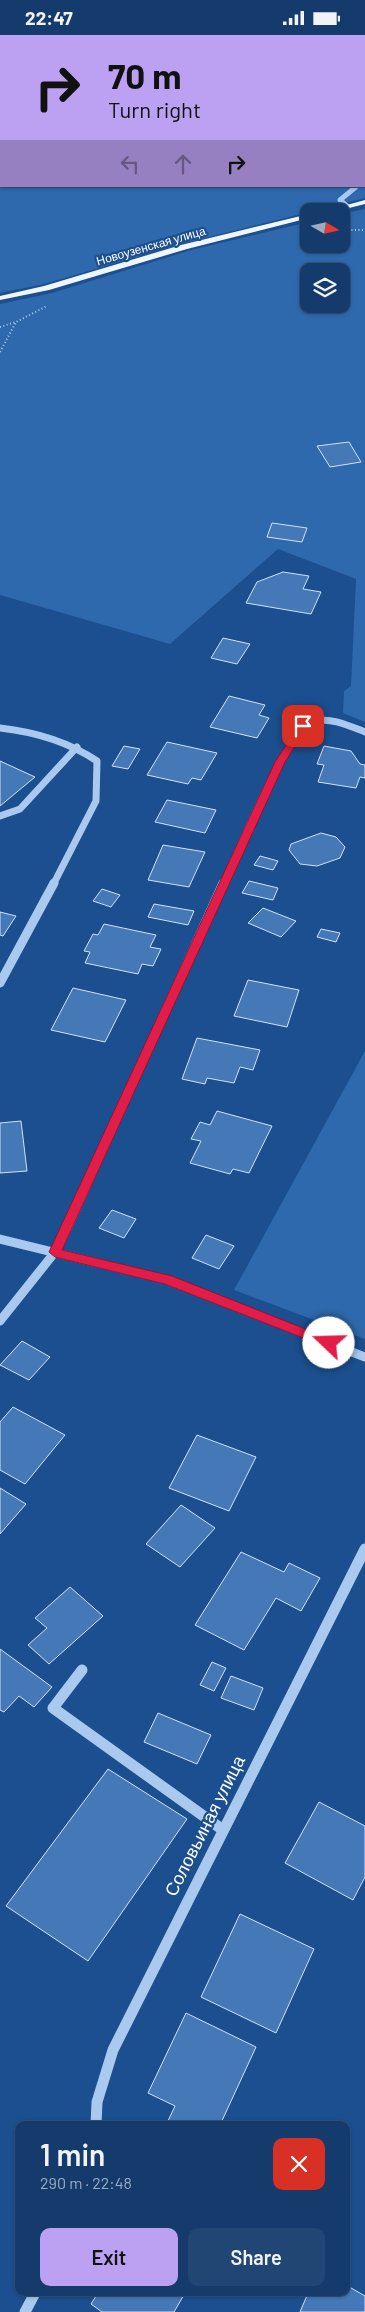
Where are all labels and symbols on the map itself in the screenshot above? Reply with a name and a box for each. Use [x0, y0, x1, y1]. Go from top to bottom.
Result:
north arrow [300, 203, 350, 253]
street label: Новоузенская улица [95, 223, 207, 268]
pin [282, 705, 324, 747]
position arrow [302, 1316, 354, 1368]
street label: Соловьиная улица [159, 1751, 250, 1900]

